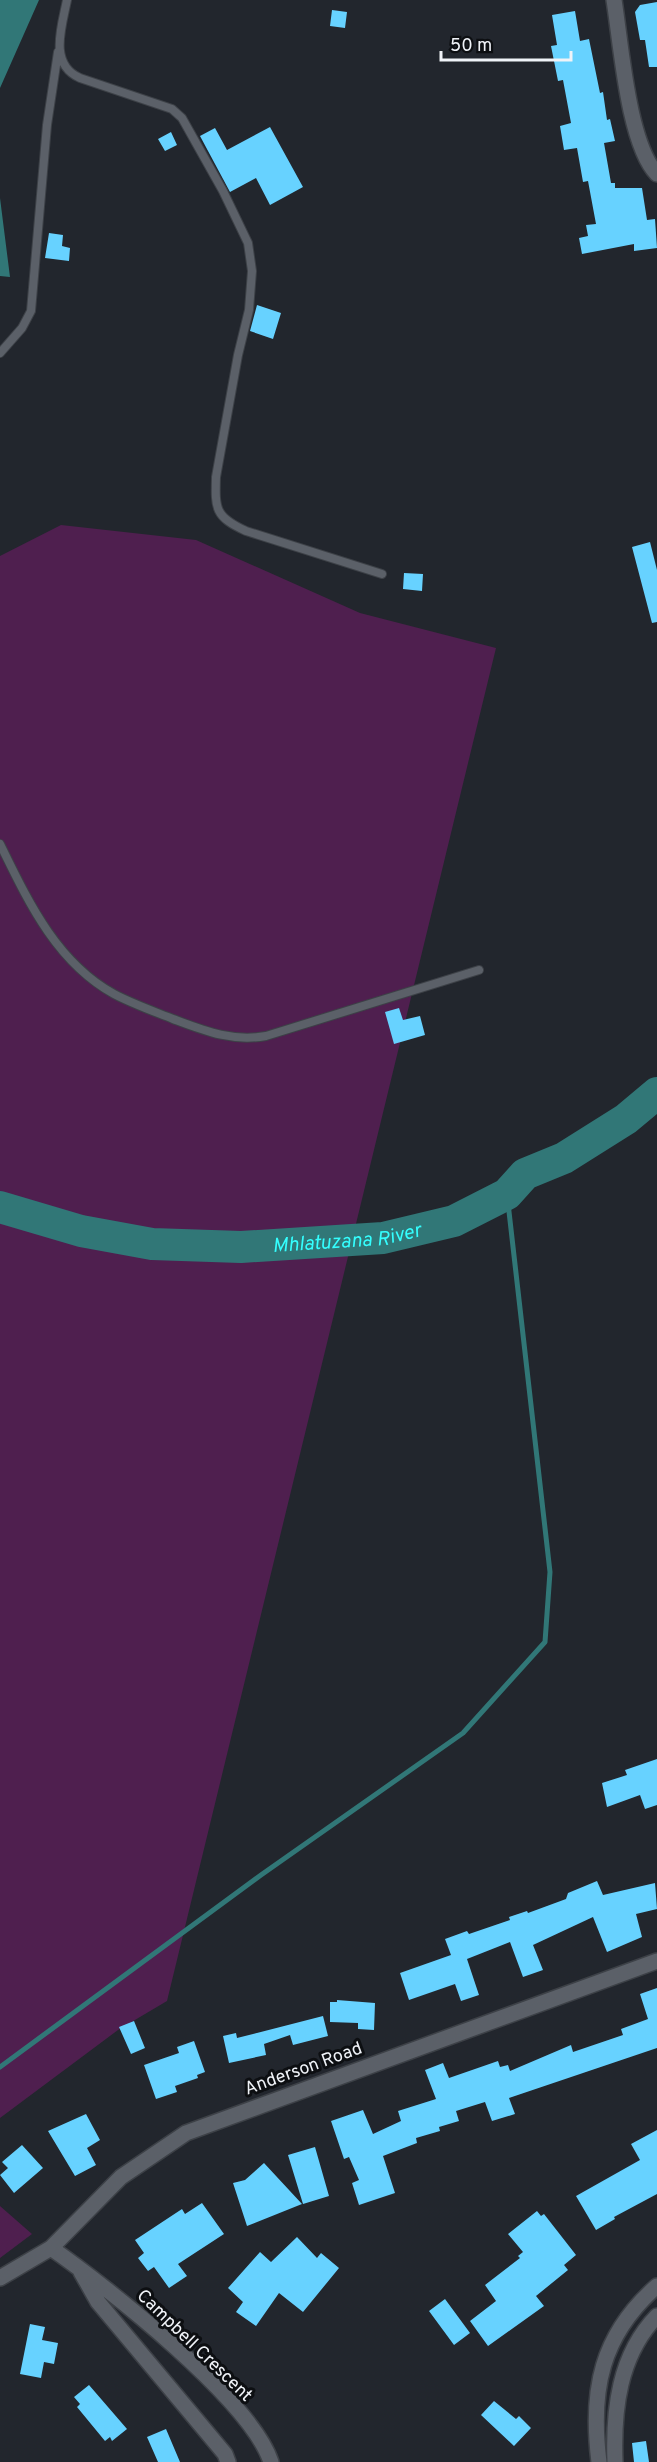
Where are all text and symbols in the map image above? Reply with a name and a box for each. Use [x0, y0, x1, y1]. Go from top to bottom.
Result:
scale bar [441, 24, 572, 62]
text: 50 m [450, 35, 492, 58]
water label: Mhlatuzana River [272, 1218, 426, 1260]
street label: Anderson Road [241, 2037, 366, 2101]
street label: Campbell Crescent [131, 2285, 257, 2407]

